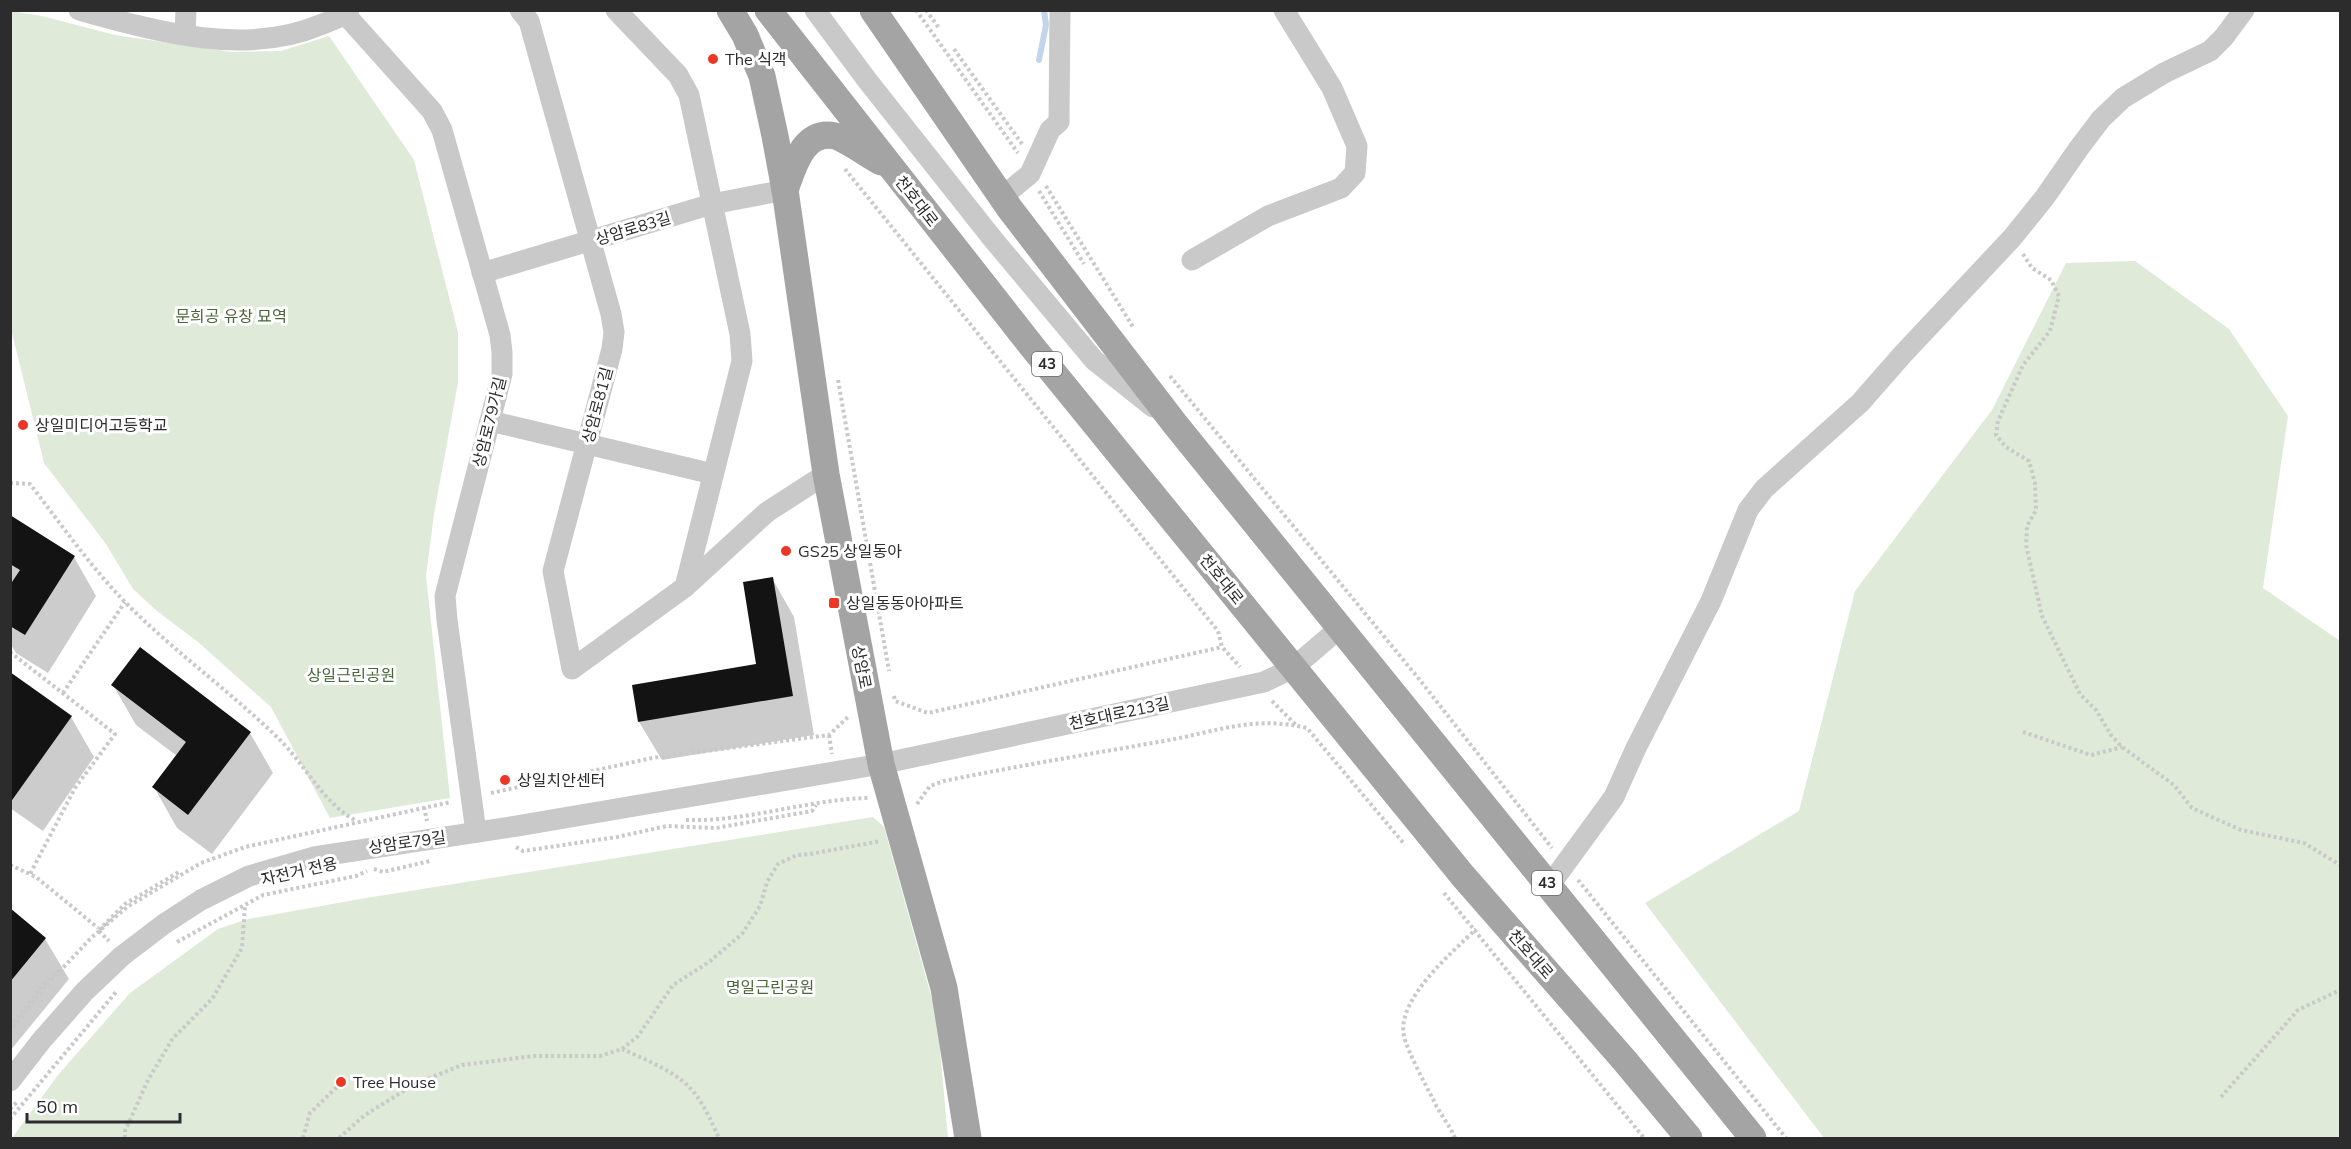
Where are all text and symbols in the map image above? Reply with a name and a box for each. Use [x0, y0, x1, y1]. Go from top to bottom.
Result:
place label: The 식객 [725, 49, 786, 69]
marker: The 식객 [706, 52, 720, 66]
street label: 천호대로 [891, 172, 943, 231]
street label: 상암로83길 [593, 207, 673, 249]
park label: 문희공 유창 묘역 [175, 306, 287, 326]
road number: 43 [1032, 352, 1062, 376]
street label: 상암로81길 [577, 365, 617, 445]
street label: 상암로79가길 [468, 375, 510, 469]
place label: 상일미디어고등학교 [35, 415, 167, 435]
marker: 상일미디어고등학교 [16, 418, 30, 432]
place label: GS25 상일동아 [798, 541, 902, 561]
marker: GS25 상일동아 [779, 544, 793, 558]
street label: 천호대로 [1196, 550, 1248, 608]
place label: 상일동동아아파트 [846, 593, 964, 613]
marker: 상일동동아아파트 [827, 596, 841, 610]
street label: 상암로 [848, 643, 876, 691]
park label: 상일근린공원 [307, 665, 395, 685]
street label: 천호대로213길 [1067, 693, 1171, 733]
place label: 상일치안센터 [517, 770, 605, 790]
marker: 상일치안센터 [498, 773, 512, 787]
street label: 상암로79길 [367, 827, 447, 857]
street label: 자전거 전용 [259, 853, 339, 889]
road number: 43 [1532, 871, 1562, 895]
street label: 천호대로 [1504, 925, 1558, 983]
park label: 명일근린공원 [726, 977, 814, 997]
place label: Tree House [353, 1072, 436, 1092]
marker: Tree House [334, 1075, 348, 1089]
scale bar [27, 1086, 180, 1124]
text: 50 m [36, 1095, 78, 1118]

